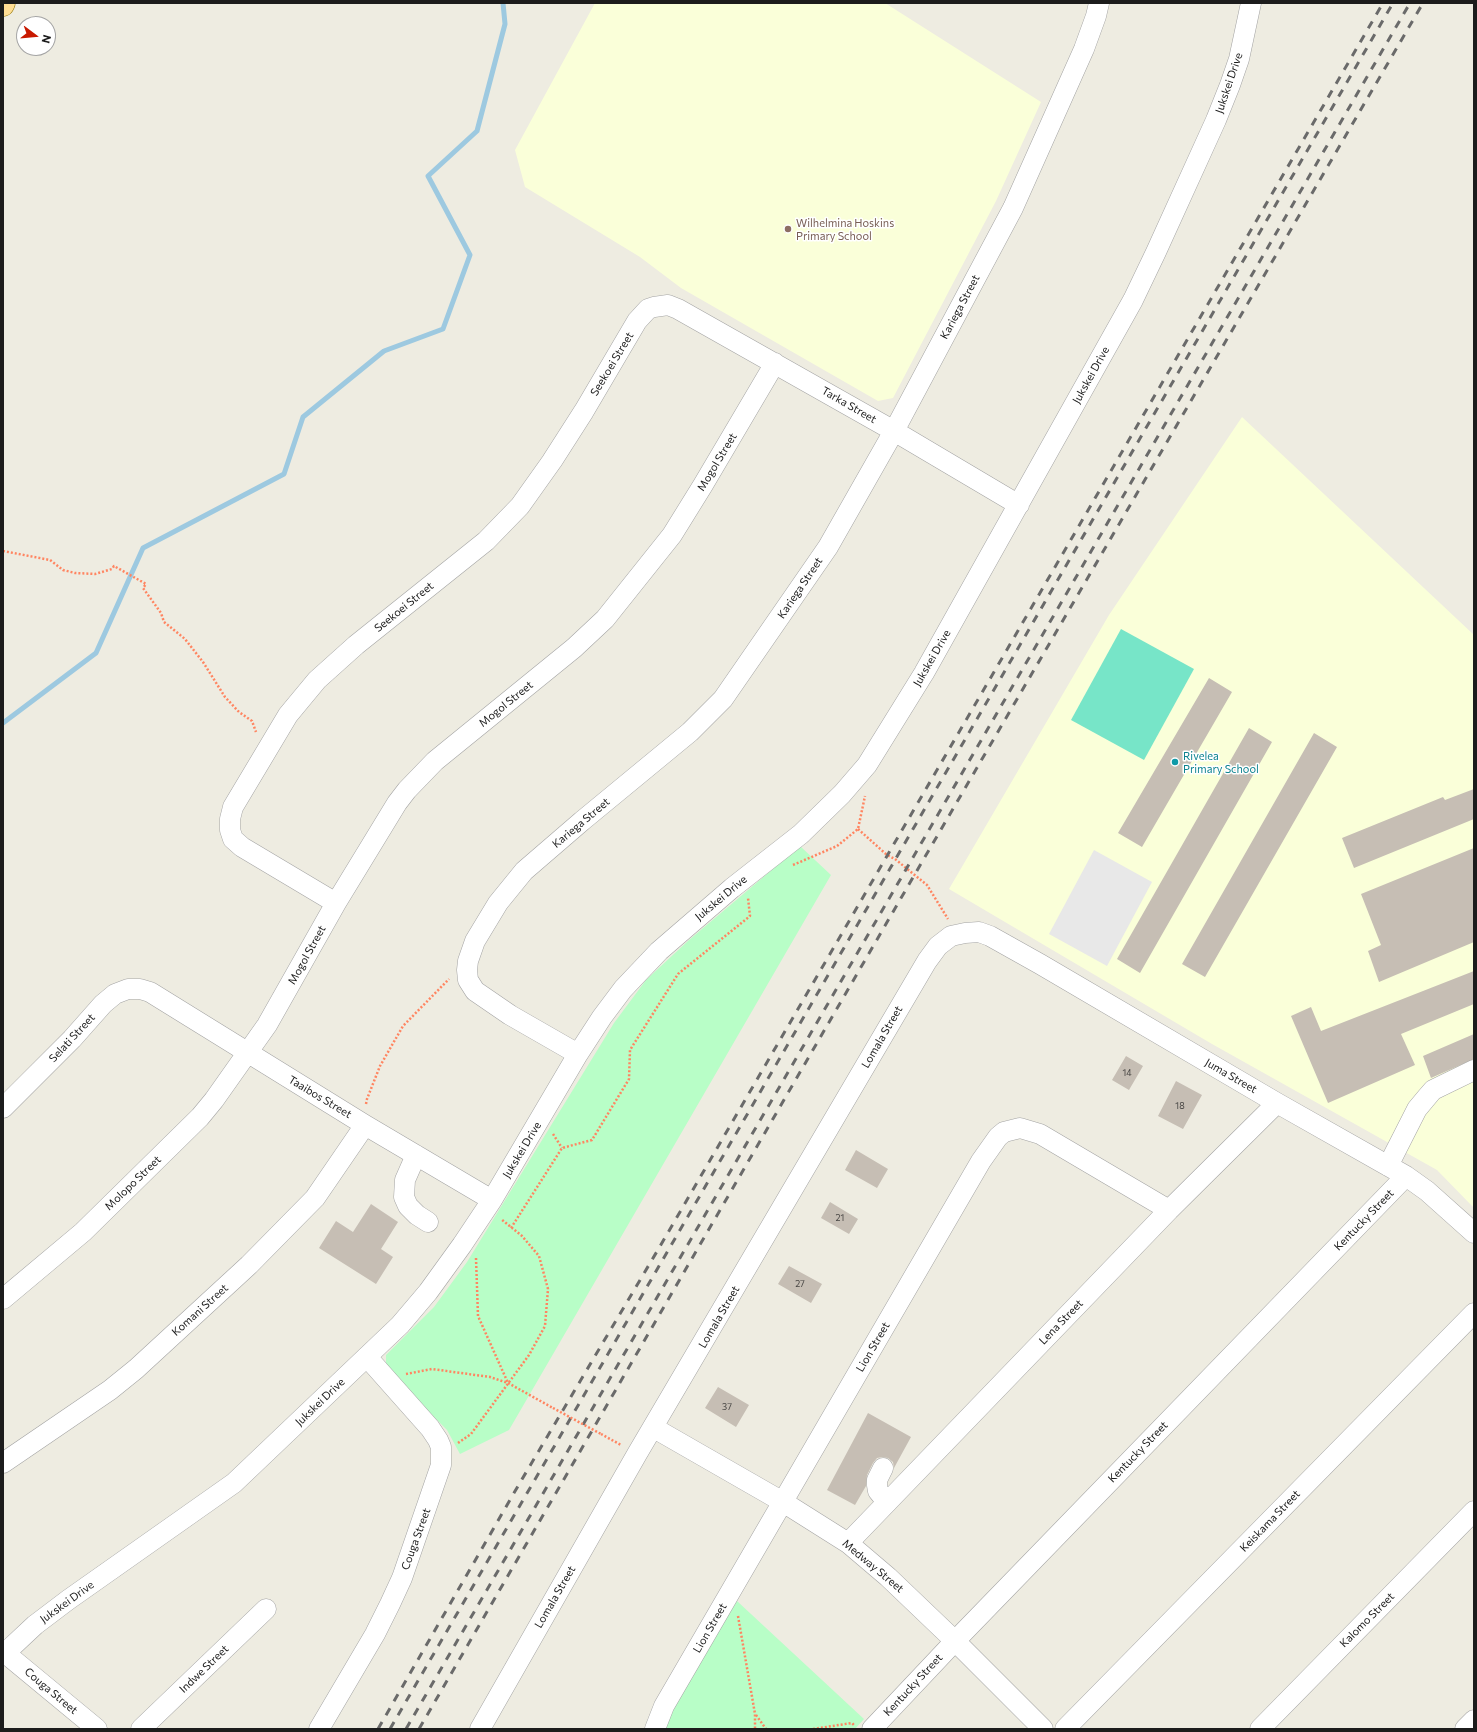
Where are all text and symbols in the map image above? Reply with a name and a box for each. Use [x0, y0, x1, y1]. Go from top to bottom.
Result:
north arrow [16, 16, 56, 56]
text: N [40, 33, 54, 45]
street label: Jukskei Drive [1212, 51, 1246, 115]
place label: Wilhelmina Hoskins Primary School [796, 216, 894, 242]
marker: Wilhelmina Hoskins Primary School [783, 224, 793, 234]
street label: Kariega Street [938, 273, 982, 341]
street label: Seekoei Street [588, 330, 636, 398]
street label: Jukskei Drive [1070, 344, 1112, 406]
street label: Tarka Street [819, 384, 879, 426]
street label: Mogol Street [694, 431, 740, 493]
street label: Kariega Street [775, 555, 825, 621]
street label: Seekoei Street [372, 579, 436, 635]
street label: Jukskei Drive [910, 627, 954, 689]
street label: Mogol Street [476, 678, 536, 730]
place label: Rivelea Primary School [1183, 749, 1259, 775]
marker: Rivelea Primary School [1170, 757, 1180, 767]
street label: Kariega Street [550, 795, 612, 851]
street label: Jukskei Drive [692, 873, 750, 923]
street label: Mogol Street [285, 923, 329, 987]
street label: Lomala Street [859, 1003, 905, 1071]
street label: Selati Street [46, 1011, 98, 1065]
street label: Juma Street [1203, 1056, 1259, 1096]
house number: 14 [1122, 1068, 1132, 1078]
street label: Taaibos Street [286, 1073, 354, 1121]
house number: 18 [1175, 1101, 1185, 1111]
street label: Jukskei Drive [500, 1119, 544, 1181]
street label: Molopo Street [102, 1153, 164, 1213]
street label: Kentucky Street [1331, 1187, 1397, 1253]
house number: 21 [836, 1213, 844, 1223]
house number: 27 [795, 1279, 805, 1289]
street label: Komani Street [169, 1281, 231, 1339]
street label: Lomala Street [696, 1283, 742, 1351]
street label: Lena Street [1036, 1297, 1086, 1347]
street label: Lion Street [853, 1320, 893, 1374]
street label: Jukskei Drive [293, 1375, 347, 1429]
house number: 37 [722, 1402, 732, 1412]
street label: Kentucky Street [1105, 1419, 1171, 1485]
street label: Keiskama Street [1237, 1487, 1303, 1555]
street label: Couga Street [399, 1506, 433, 1572]
street label: Medway Street [840, 1537, 906, 1595]
street label: Lomala Street [532, 1563, 578, 1631]
street label: Jukskei Drive [38, 1578, 96, 1626]
street label: Kalomo Street [1337, 1590, 1397, 1650]
street label: Lion Street [690, 1601, 730, 1655]
street label: Indwe Street [177, 1642, 231, 1696]
street label: Kentucky Street [881, 1651, 945, 1719]
street label: Couga Street [22, 1665, 80, 1717]

